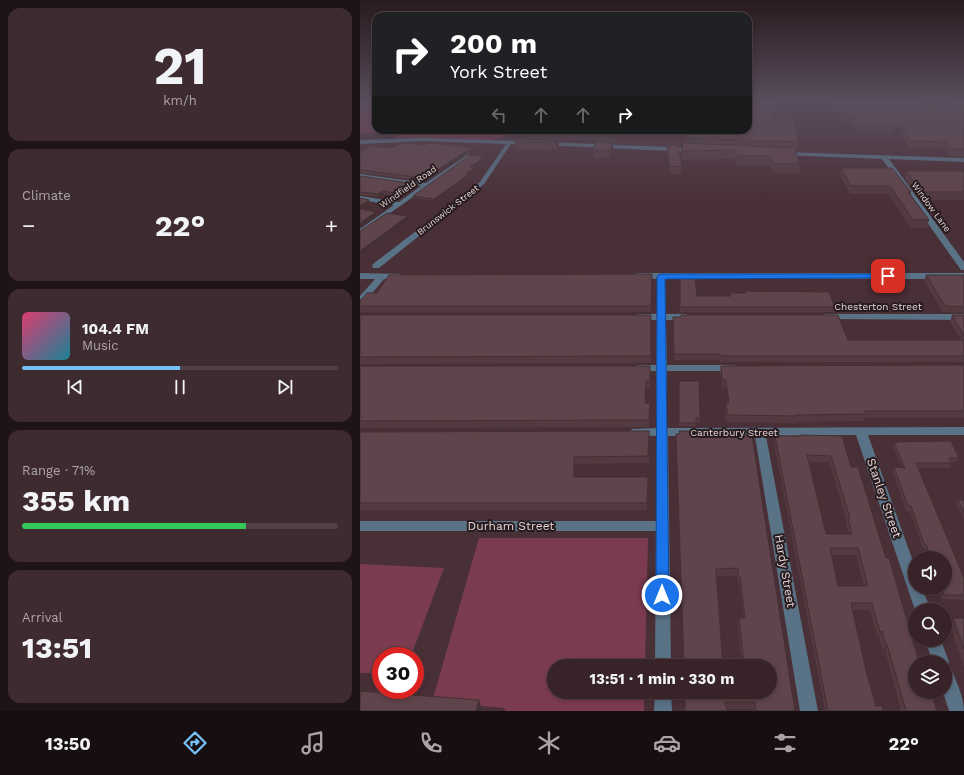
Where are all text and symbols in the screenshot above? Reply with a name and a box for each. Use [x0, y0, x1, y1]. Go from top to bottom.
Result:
text: 200 m [450, 27, 537, 60]
icon: right [384, 28, 436, 80]
text: 21 [153, 36, 207, 97]
text: York Street [450, 61, 547, 82]
text: km/h [163, 93, 197, 108]
icon: left [488, 104, 510, 126]
icon: ahead [530, 104, 552, 126]
icon: ahead [572, 104, 594, 126]
icon: right [614, 104, 636, 126]
street label: Windfield Road [378, 164, 438, 210]
street label: Window Lane [910, 180, 952, 234]
street label: Brunswick Street [415, 183, 481, 237]
text: Climate [22, 188, 71, 203]
text: 22° [155, 208, 205, 243]
text: − [22, 213, 35, 238]
text: + [325, 213, 338, 238]
pin [871, 259, 905, 293]
icon: arrive [877, 265, 899, 287]
street label: Chesterton Street [834, 301, 923, 312]
text: 104.4 FM [82, 320, 149, 338]
text: Music [82, 338, 119, 353]
icon: previous [64, 376, 86, 398]
icon: pause [169, 376, 191, 398]
icon: next [274, 376, 296, 398]
street label: Canterbury Street [690, 427, 779, 438]
street label: Stanley Street [864, 456, 904, 540]
text: Range · 71% [22, 463, 95, 478]
text: 355 km [22, 483, 130, 518]
street label: Durham Street [468, 519, 554, 533]
street label: Hardy Street [772, 533, 798, 609]
map controls [908, 551, 952, 699]
button: sound [908, 551, 952, 595]
position arrow [641, 574, 683, 616]
button: search [908, 603, 952, 647]
text: Arrival [22, 610, 63, 625]
text: 13:51 [22, 630, 92, 665]
speed limit sign: 30 [372, 647, 424, 699]
button: layers [908, 655, 952, 699]
text: 13:51 · 1 min · 330 m [590, 670, 734, 688]
icon: directions [181, 729, 209, 757]
icon: music [299, 729, 327, 757]
icon: phone [417, 729, 445, 757]
icon: climate [535, 729, 563, 757]
icon: car [653, 729, 681, 757]
icon: filters [771, 729, 799, 757]
text: 13:50 [45, 733, 91, 754]
text: 22° [889, 733, 919, 754]

